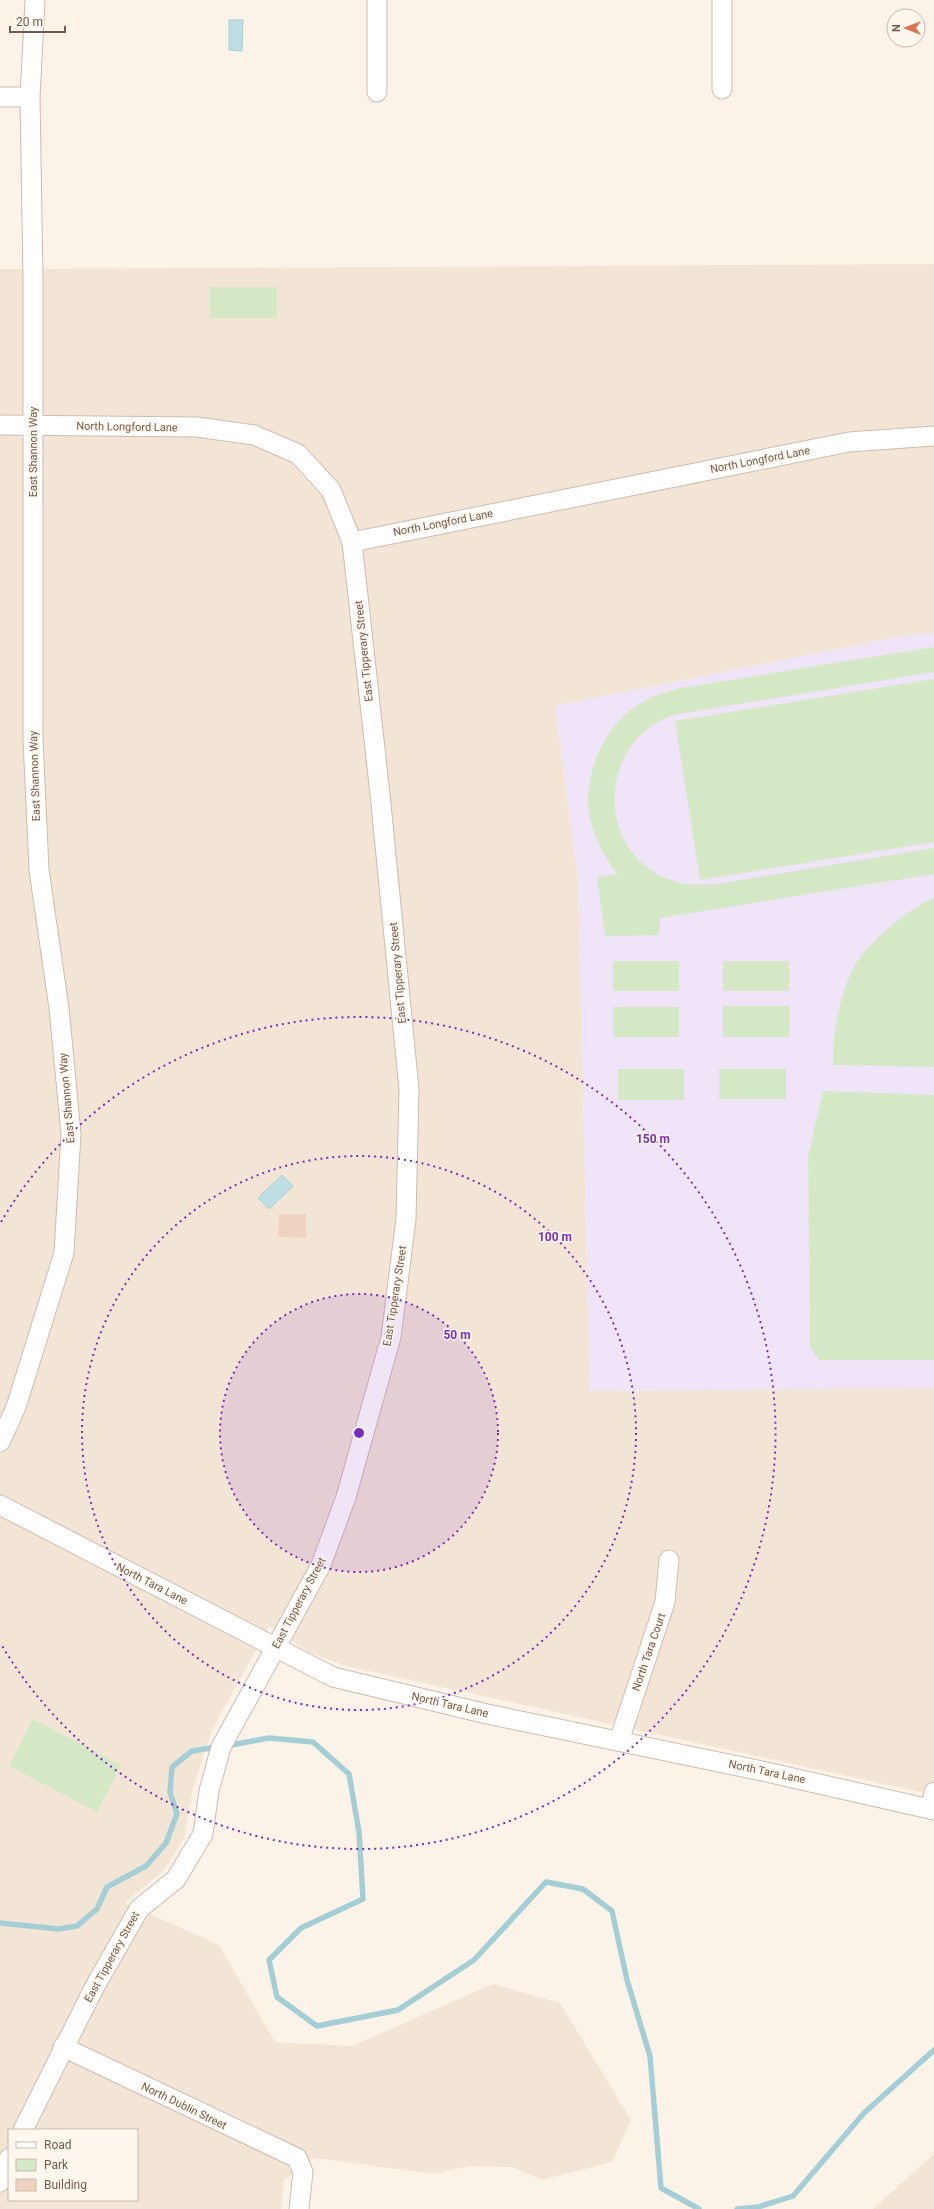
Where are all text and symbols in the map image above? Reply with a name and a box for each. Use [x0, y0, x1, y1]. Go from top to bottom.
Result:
scale bar [10, 8, 65, 34]
north arrow [886, 8, 926, 48]
text: 20 m [16, 15, 43, 29]
text: N [890, 24, 903, 32]
street label: East Shannon Way [27, 406, 40, 497]
street label: North Longford Lane [76, 420, 178, 434]
street label: North Longford Lane [709, 444, 811, 476]
street label: North Longford Lane [392, 507, 494, 539]
street label: East Tipperary Street [352, 599, 376, 702]
street label: East Shannon Way [27, 730, 43, 822]
street label: East Tipperary Street [387, 921, 409, 1024]
street label: East Shannon Way [57, 1051, 77, 1144]
text: 150 m [636, 1132, 670, 1146]
text: 100 m [538, 1230, 572, 1244]
street label: East Tipperary Street [381, 1244, 409, 1347]
text: 50 m [443, 1328, 471, 1342]
centre of rings [352, 1426, 366, 1440]
street label: East Tipperary Street [269, 1555, 329, 1651]
street label: North Tara Lane [114, 1560, 190, 1608]
street label: North Tara Court [630, 1611, 669, 1693]
street label: North Tara Lane [410, 1690, 490, 1720]
street label: North Tara Lane [727, 1758, 807, 1787]
street label: East Tipperary Street [82, 1909, 143, 2005]
street label: North Dublin Street [139, 2080, 229, 2132]
legend [8, 2129, 138, 2201]
text: Road [44, 2138, 72, 2152]
text: Park [44, 2158, 69, 2172]
text: Building [44, 2178, 87, 2192]

